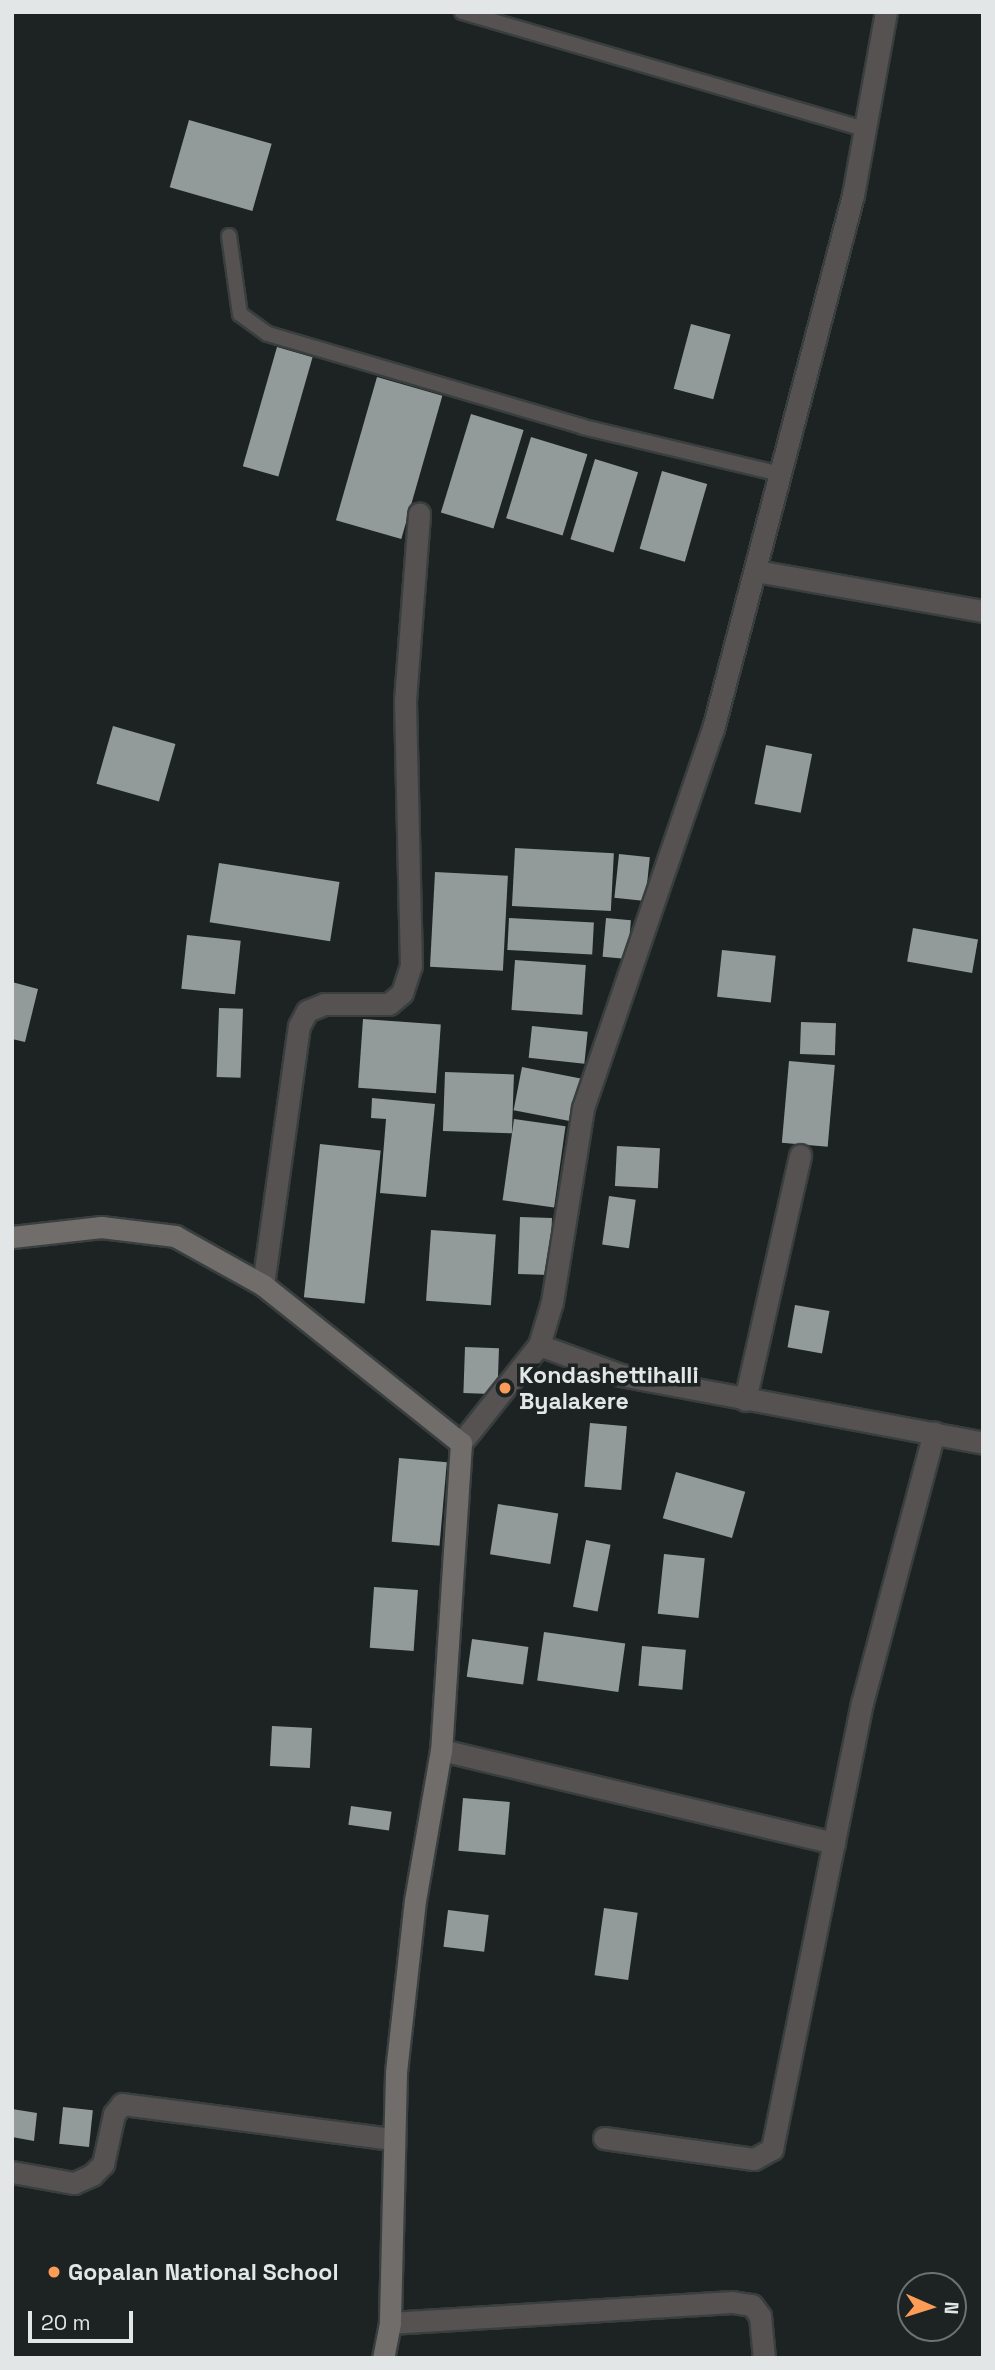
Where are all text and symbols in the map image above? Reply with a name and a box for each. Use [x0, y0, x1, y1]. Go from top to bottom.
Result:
place label: Kondashettihalli Byalakere [519, 1361, 699, 1415]
marker: Kondashettihalli Byalakere [497, 1380, 513, 1396]
place label: Gopalan National School [68, 2258, 339, 2286]
marker: Gopalan National School [46, 2264, 62, 2280]
north arrow [897, 2272, 967, 2342]
scale bar [32, 2296, 136, 2340]
text: N [939, 2301, 964, 2315]
text: 20 m [41, 2309, 91, 2336]

